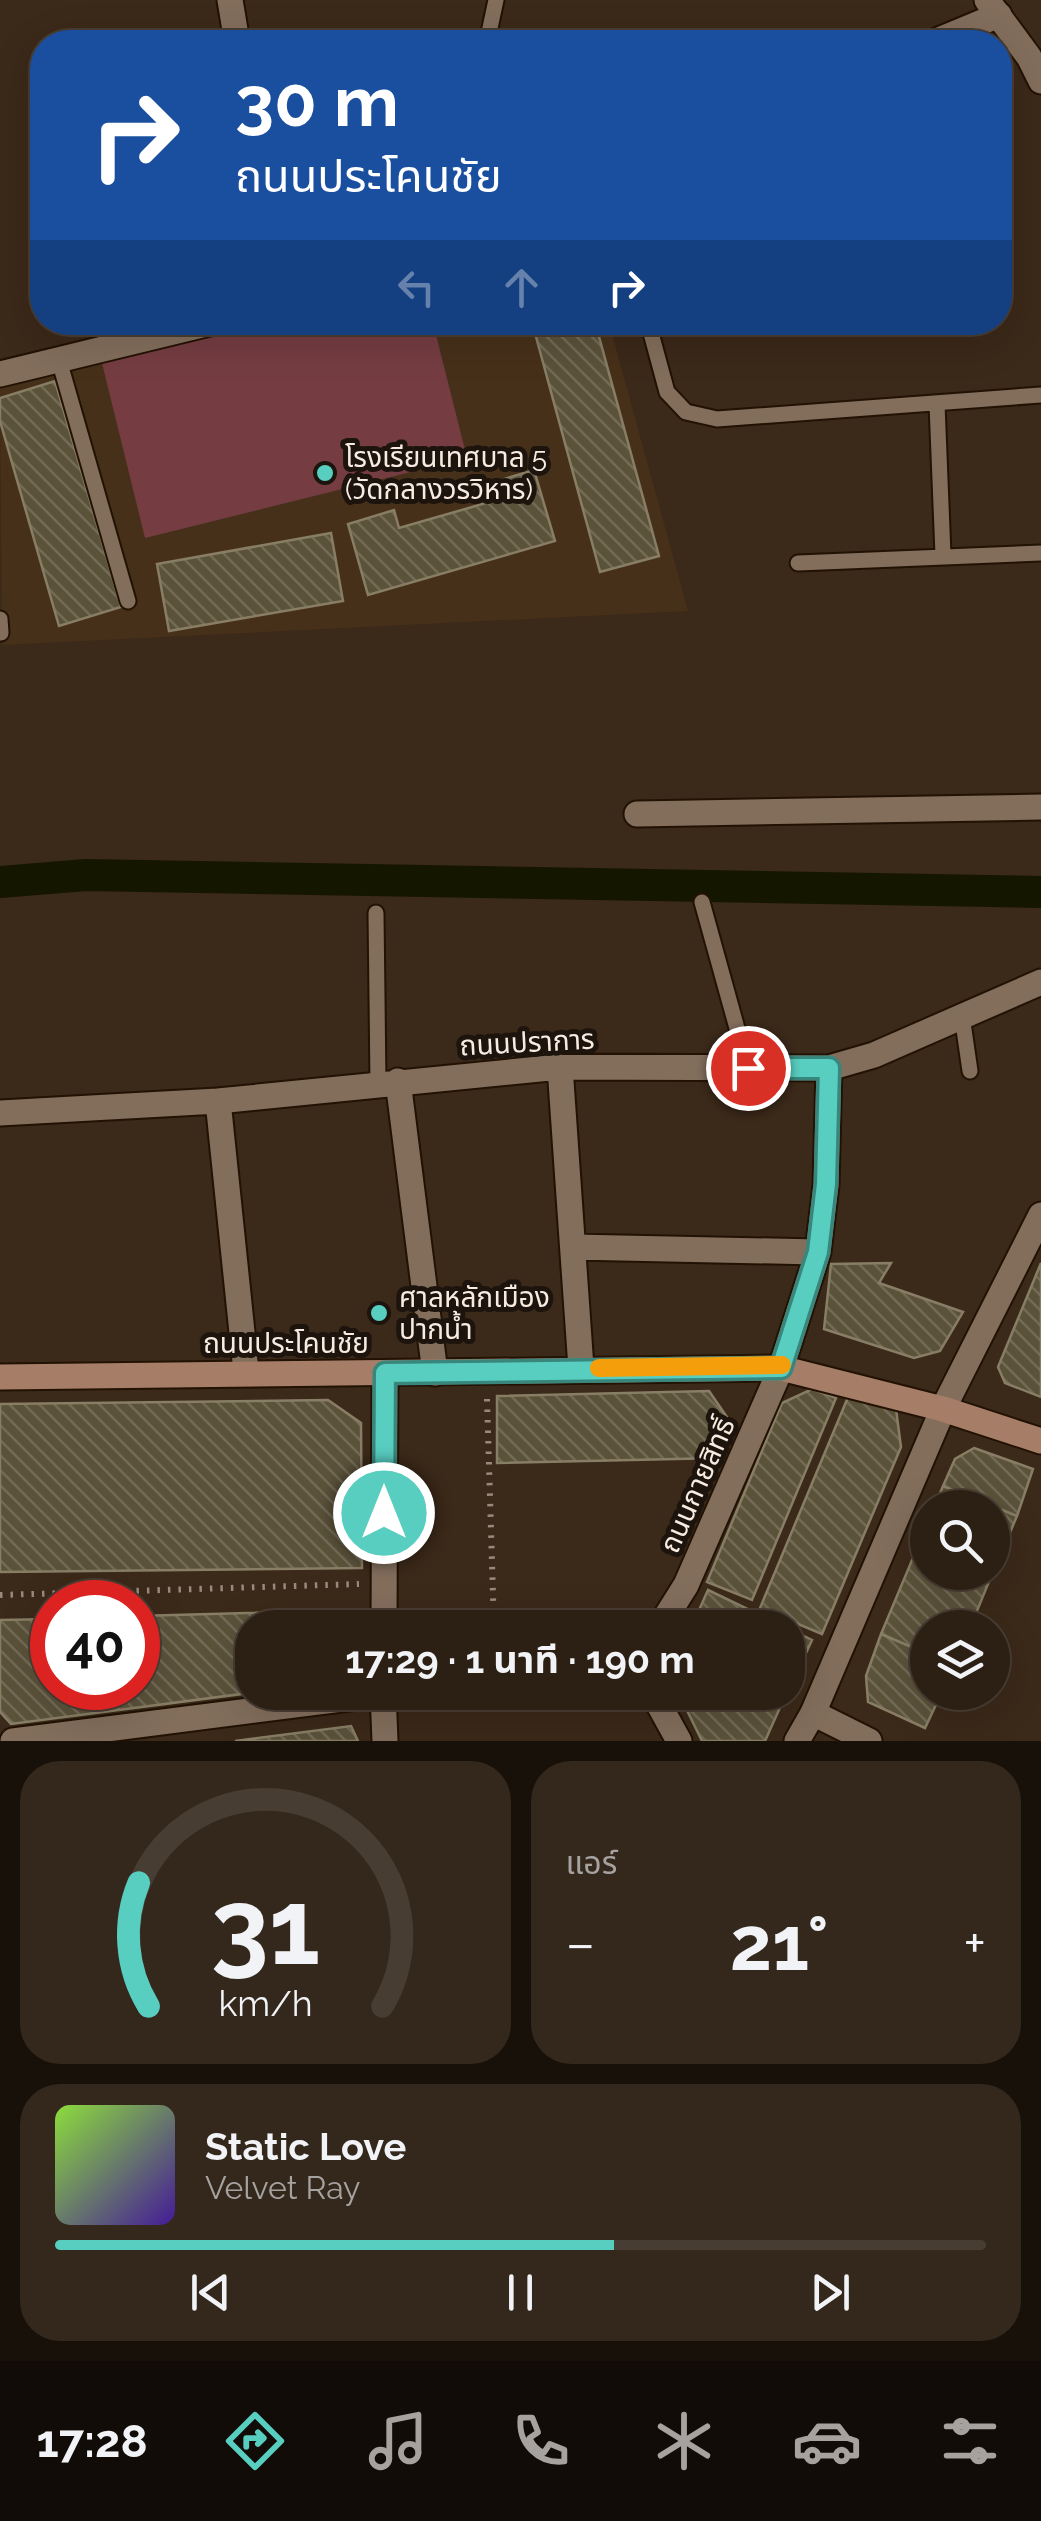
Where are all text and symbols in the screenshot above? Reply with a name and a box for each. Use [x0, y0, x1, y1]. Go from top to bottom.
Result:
text: 30 m [235, 60, 399, 142]
icon: right [70, 70, 200, 200]
text: ถนนประโคนชัย [235, 150, 502, 203]
icon: left [389, 260, 444, 315]
icon: ahead [494, 260, 549, 315]
icon: right [599, 260, 654, 315]
place label: โรงเรียนเทศบาล 5 (วัดกลางวรวิหาร) [345, 441, 547, 506]
marker: โรงเรียนเทศบาล 5 (วัดกลางวรวิหาร) [314, 462, 336, 484]
street label: ถนนปราการ [459, 1022, 595, 1063]
pin [706, 1026, 791, 1111]
icon: arrive [721, 1041, 776, 1096]
place label: ศาลหลักเมือง ปากน้ำ [399, 1281, 550, 1346]
marker: ศาลหลักเมือง ปากน้ำ [368, 1302, 390, 1324]
street label: ถนนประโคนชัย [203, 1327, 369, 1360]
street label: ถนนกายสิทธิ์ [653, 1412, 742, 1558]
position arrow [332, 1461, 436, 1565]
map controls [910, 1490, 1010, 1710]
button: search [910, 1490, 1010, 1590]
speed limit sign: 40 [30, 1580, 160, 1710]
button: layers [910, 1610, 1010, 1710]
text: 17:29 · 1 นาที · 190 m [345, 1637, 695, 1682]
text: แอร์ [566, 1844, 617, 1881]
text: 31 [211, 1866, 320, 1988]
text: 21° [730, 1899, 829, 1988]
text: − [566, 1911, 595, 1976]
text: + [963, 1911, 986, 1976]
text: km/h [218, 1982, 312, 2024]
text: Static Love [205, 2124, 406, 2169]
text: Velvet Ray [205, 2169, 360, 2206]
icon: previous [183, 2265, 238, 2320]
icon: pause [493, 2265, 548, 2320]
icon: next [803, 2265, 858, 2320]
icon: directions [220, 2406, 290, 2476]
icon: music [363, 2406, 433, 2476]
icon: phone [506, 2406, 576, 2476]
icon: climate [649, 2406, 719, 2476]
icon: car [792, 2406, 862, 2476]
icon: filters [935, 2406, 1005, 2476]
text: 17:28 [36, 2415, 148, 2468]

